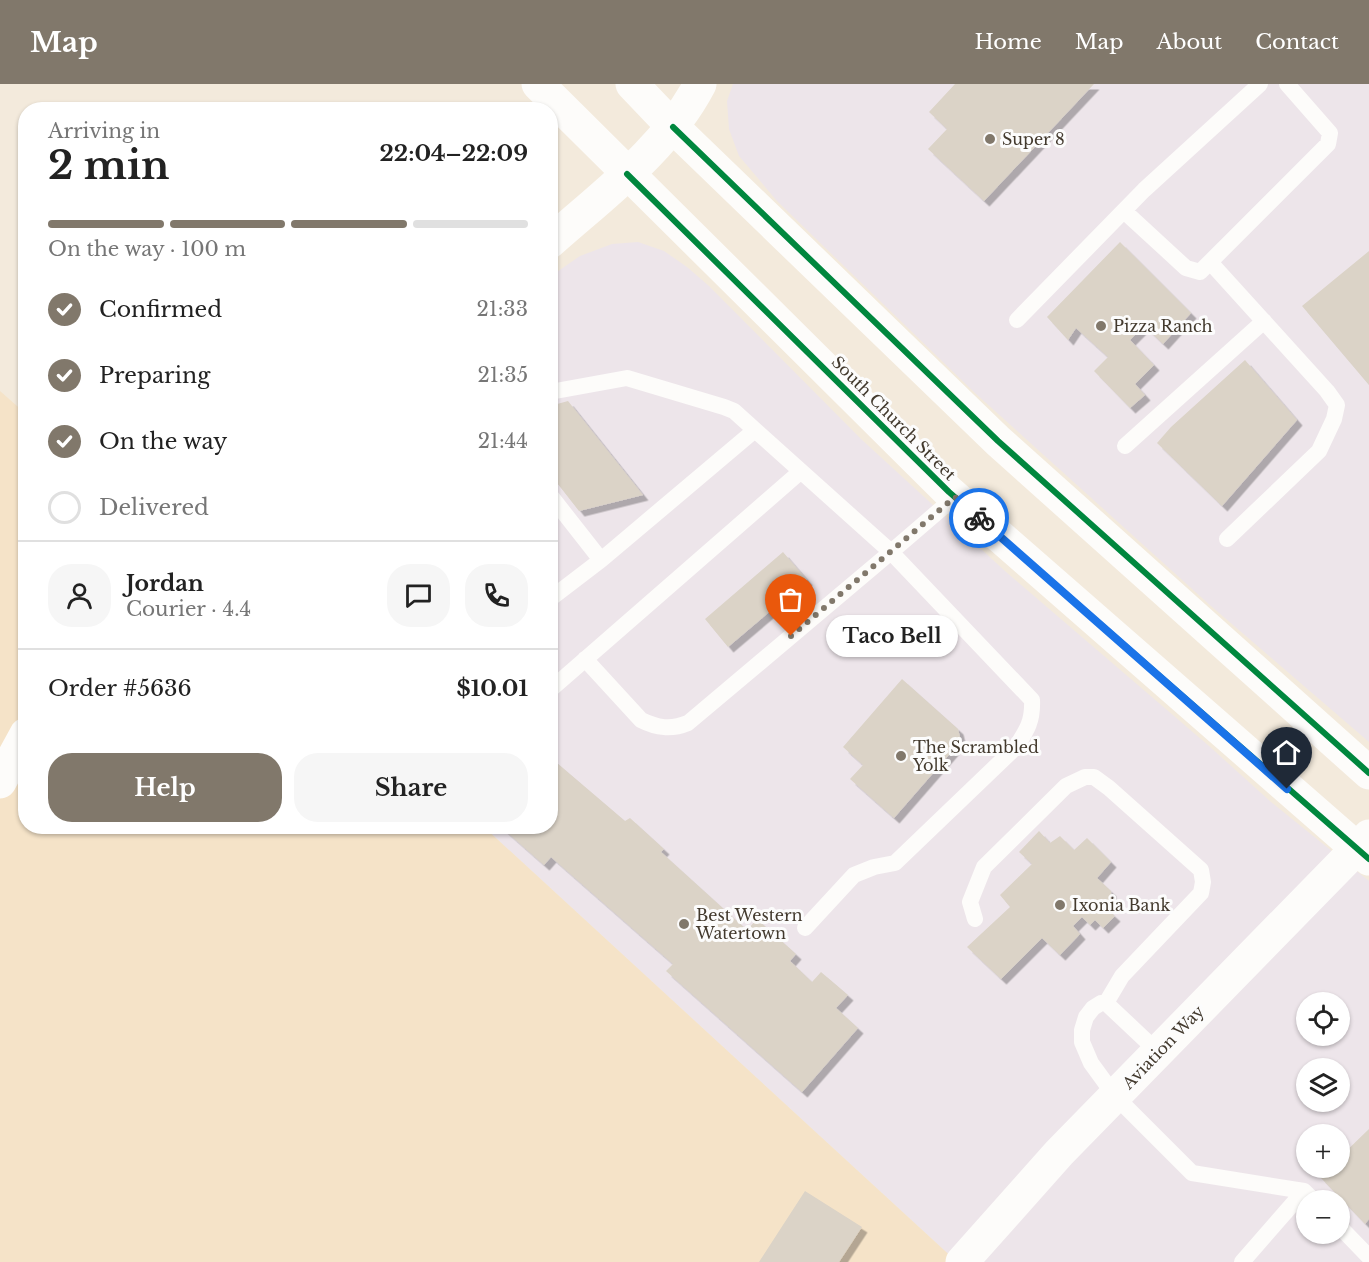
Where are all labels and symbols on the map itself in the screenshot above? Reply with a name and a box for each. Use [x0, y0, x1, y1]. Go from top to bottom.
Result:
place label: Super 8 [1002, 129, 1065, 149]
marker: Super 8 [983, 132, 997, 146]
place label: Pizza Ranch [1113, 316, 1213, 336]
marker: Pizza Ranch [1094, 319, 1108, 333]
street label: South Church Street [828, 352, 960, 484]
courier [949, 488, 1009, 548]
pin [765, 574, 816, 636]
callout: Taco Bell [827, 615, 959, 657]
pin [1261, 727, 1312, 789]
place label: The Scrambled Yolk [912, 737, 1039, 775]
marker: The Scrambled Yolk [894, 749, 908, 763]
place label: Ixonia Bank [1072, 895, 1170, 915]
marker: Ixonia Bank [1053, 898, 1067, 912]
place label: Best Western Watertown [695, 905, 803, 943]
marker: Best Western Watertown [677, 917, 691, 931]
street label: Aviation Way [1117, 1000, 1208, 1094]

